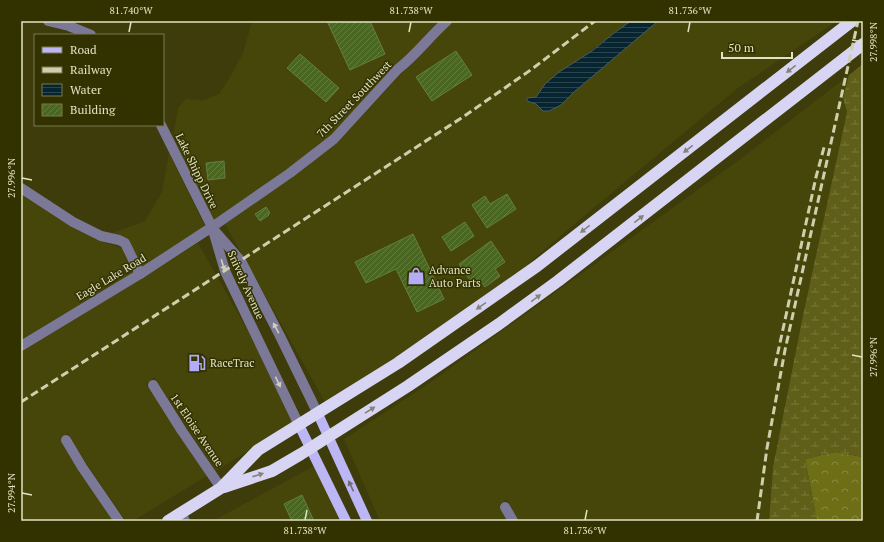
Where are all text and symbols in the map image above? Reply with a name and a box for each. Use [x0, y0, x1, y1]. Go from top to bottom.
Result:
text: 81.740°W [109, 4, 153, 17]
text: 81.738°W [389, 4, 433, 17]
text: 81.736°W [668, 4, 712, 17]
text: 27.998°N [867, 21, 880, 62]
legend [34, 34, 164, 126]
scale bar [722, 34, 792, 60]
text: 50 m [728, 40, 755, 55]
text: Road [70, 42, 97, 57]
street label: 7th Street Southwest [314, 58, 394, 140]
text: Railway [70, 62, 113, 77]
one-way arrow [785, 65, 796, 73]
text: Water [70, 82, 102, 97]
text: Building [70, 102, 116, 117]
street label: Lake Shipp Drive [173, 131, 222, 212]
one-way arrow [683, 145, 694, 153]
text: 27.996°N [5, 157, 18, 198]
one-way arrow [633, 214, 644, 223]
one-way arrow [580, 224, 591, 233]
street label: Snively Avenue [225, 248, 268, 322]
street label: Eagle Lake Road [73, 251, 149, 303]
one-way arrow [220, 259, 226, 271]
place label: Advance Auto Parts [429, 263, 481, 290]
shop icon: Advance Auto Parts [406, 266, 426, 286]
one-way arrow [530, 294, 541, 302]
one-way arrow [476, 302, 486, 310]
one-way arrow [273, 323, 279, 334]
text: 27.996°N [867, 336, 880, 377]
fuel station icon: RaceTrac [187, 353, 207, 373]
place label: RaceTrac [210, 356, 254, 370]
one-way arrow [275, 377, 281, 388]
street label: 1st Eloise Avenue [167, 391, 227, 470]
one-way arrow [365, 406, 375, 414]
text: 27.994°N [5, 472, 18, 513]
one-way arrow [252, 472, 264, 478]
one-way arrow [348, 480, 354, 491]
text: 81.738°W [283, 524, 327, 537]
text: 81.736°W [563, 524, 607, 537]

